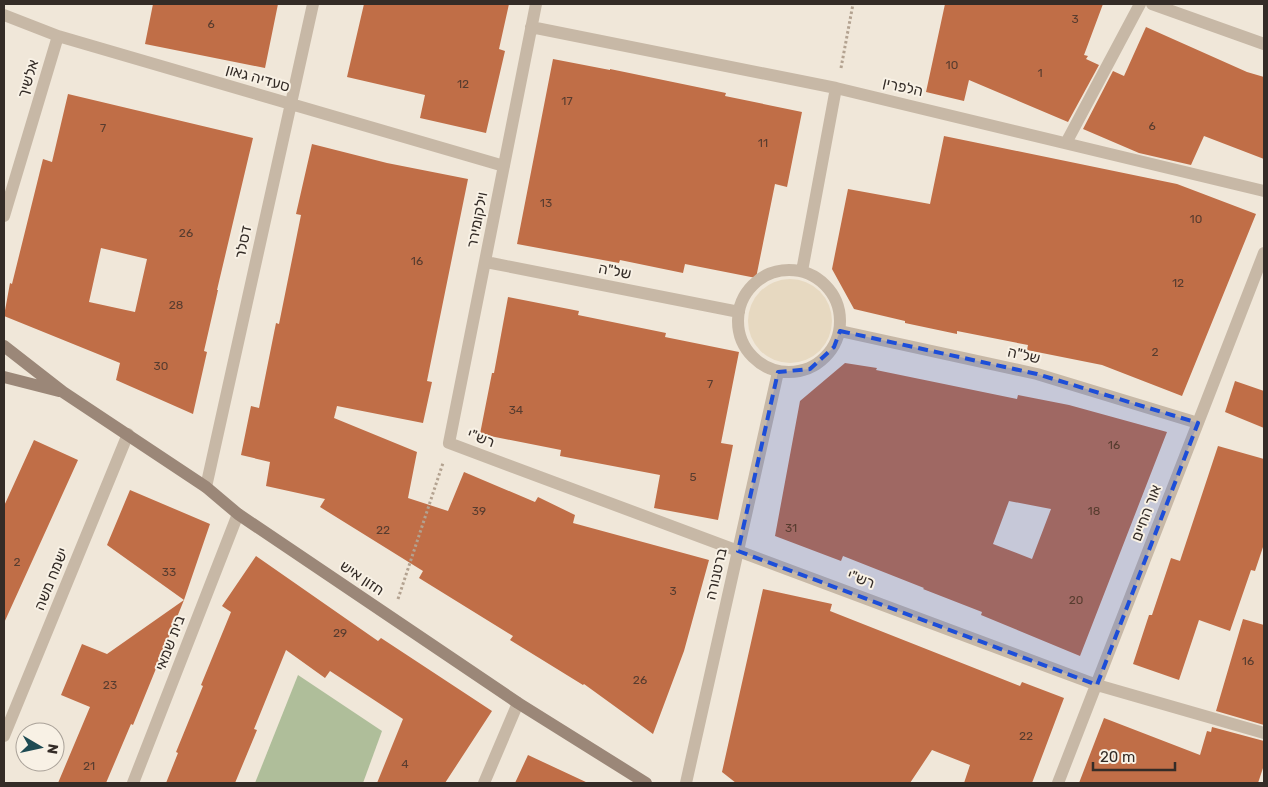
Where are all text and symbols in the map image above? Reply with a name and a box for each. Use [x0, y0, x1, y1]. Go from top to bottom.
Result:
house number: 3 [1071, 12, 1079, 26]
house number: 6 [207, 17, 215, 31]
street label: אלשיך [14, 57, 42, 100]
house number: 10 [946, 58, 958, 72]
street label: סעדיה גאון [224, 60, 292, 96]
house number: 1 [1037, 66, 1043, 80]
street label: הלפרין [881, 74, 925, 100]
house number: 12 [457, 77, 469, 91]
house number: 17 [561, 94, 573, 108]
house number: 6 [1148, 119, 1156, 133]
house number: 7 [100, 121, 106, 135]
house number: 11 [758, 136, 768, 150]
street label: וילקומירר [463, 190, 491, 250]
house number: 13 [540, 196, 552, 210]
house number: 10 [1190, 212, 1202, 226]
street label: דסלר [231, 224, 255, 260]
house number: 26 [179, 226, 193, 240]
house number: 16 [411, 254, 423, 268]
street label: של"ה [597, 259, 633, 283]
house number: 12 [1172, 276, 1184, 290]
house number: 28 [169, 298, 183, 312]
street label: של"ה [1006, 343, 1042, 367]
house number: 2 [1151, 345, 1159, 359]
house number: 30 [154, 359, 168, 373]
house number: 7 [707, 377, 713, 391]
house number: 34 [509, 403, 524, 417]
street label: רש"י [465, 425, 497, 451]
house number: 16 [1108, 438, 1120, 452]
house number: 5 [689, 470, 697, 484]
street label: אור החיים [1127, 482, 1165, 544]
house number: 39 [472, 504, 486, 518]
house number: 18 [1088, 504, 1100, 518]
house number: 31 [785, 521, 797, 535]
house number: 22 [376, 523, 390, 537]
street label: ישמח משה [30, 545, 72, 613]
street label: ברטנורה [701, 546, 731, 602]
house number: 2 [13, 555, 21, 569]
street label: חזון איש [337, 557, 387, 599]
house number: 33 [162, 565, 176, 579]
street label: רש"י [845, 566, 877, 592]
house number: 3 [669, 584, 677, 598]
house number: 20 [1069, 593, 1083, 607]
street label: בית שמאי [151, 613, 189, 673]
house number: 29 [333, 626, 347, 640]
house number: 16 [1242, 654, 1254, 668]
house number: 26 [633, 673, 647, 687]
house number: 23 [103, 678, 117, 692]
north arrow [15, 722, 65, 772]
house number: 22 [1019, 729, 1033, 743]
scale bar [1093, 740, 1176, 772]
text: N [43, 743, 62, 755]
text: 20 m [1100, 748, 1135, 766]
house number: 4 [401, 757, 409, 771]
house number: 21 [83, 759, 95, 773]

